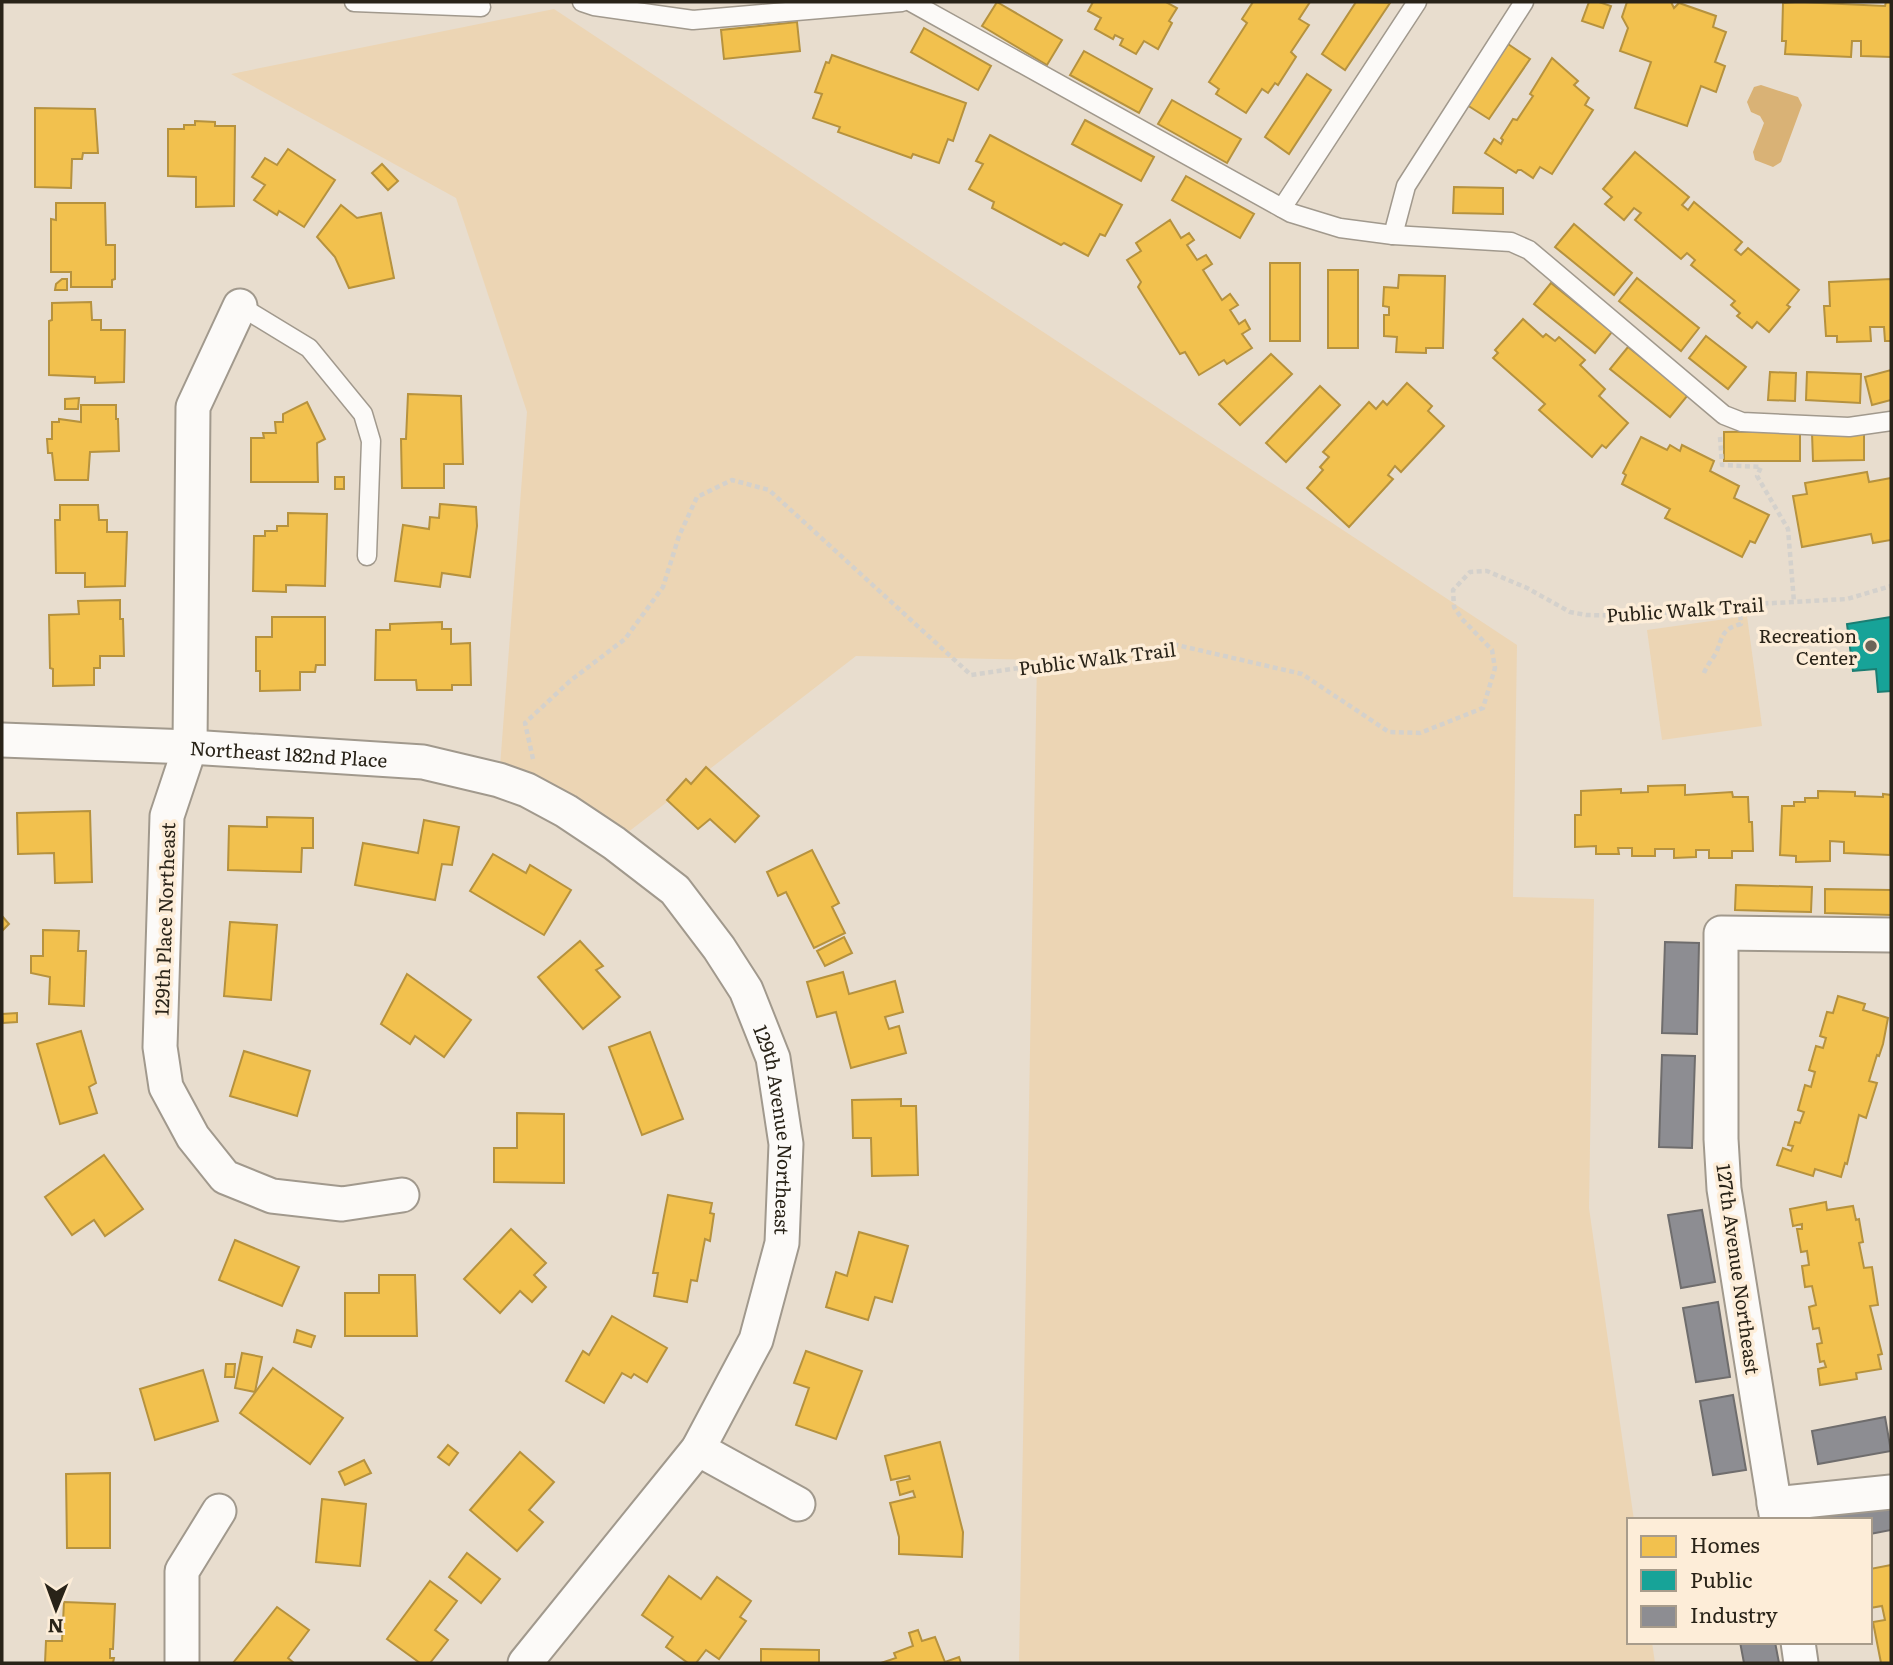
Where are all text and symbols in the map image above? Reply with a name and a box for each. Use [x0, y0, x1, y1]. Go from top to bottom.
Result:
street label: Public Walk Trail [1605, 590, 1765, 628]
place label: Recreation Center [1759, 621, 1857, 671]
street label: Public Walk Trail [1017, 634, 1177, 682]
marker: Recreation Center [1863, 638, 1879, 654]
street label: Northeast 182nd Place [189, 733, 388, 774]
street label: 129th Place Northeast [147, 822, 181, 1016]
street label: 129th Avenue Northeast [747, 1020, 800, 1236]
street label: 127th Avenue Northeast [1710, 1162, 1768, 1376]
legend [1627, 1518, 1872, 1644]
text: Homes [1690, 1528, 1760, 1559]
text: Public [1690, 1563, 1752, 1594]
north arrow [21, 1574, 91, 1644]
text: Industry [1690, 1598, 1778, 1629]
text: N [47, 1613, 64, 1641]

